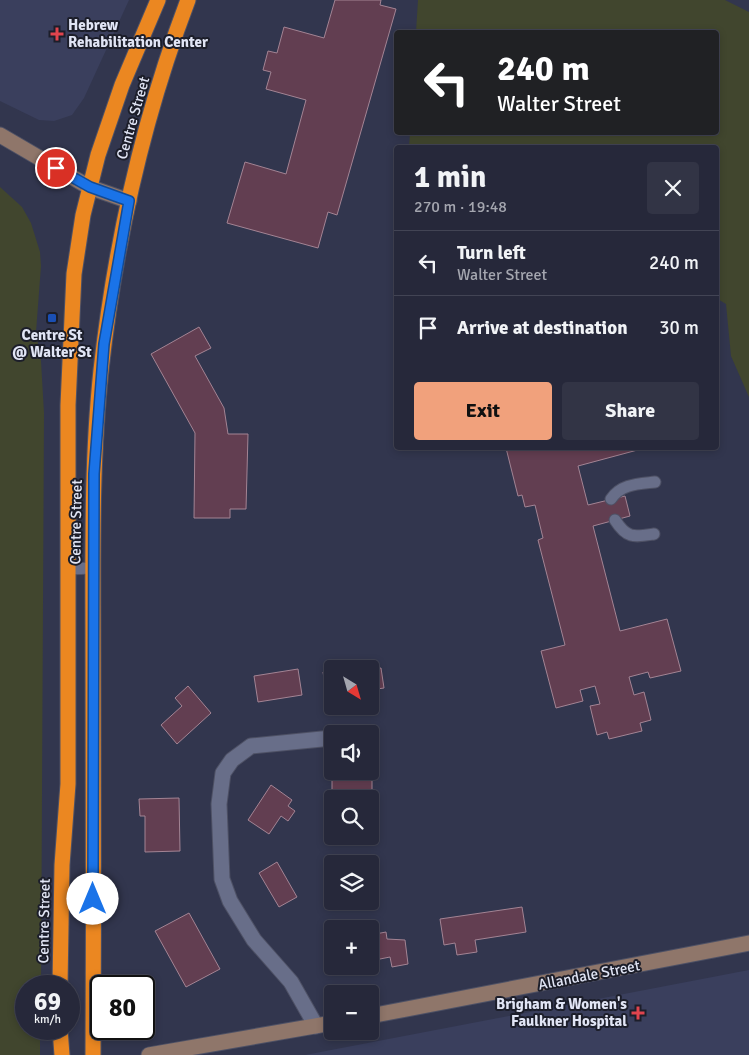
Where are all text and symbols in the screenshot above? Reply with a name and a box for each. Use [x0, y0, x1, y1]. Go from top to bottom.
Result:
place label: Hebrew Rehabilitation Center [68, 16, 208, 51]
marker: Hebrew Rehabilitation Center [50, 27, 64, 41]
text: 240 m [497, 47, 590, 90]
icon: left [414, 50, 479, 115]
street label: Centre Street [113, 75, 153, 161]
text: Walter Street [497, 90, 621, 117]
pin [35, 147, 77, 189]
icon: arrive [42, 154, 70, 182]
text: 1 min [414, 159, 486, 196]
button: close [647, 162, 699, 214]
text: 270 m · 19:48 [414, 197, 507, 217]
text: Turn left [457, 241, 526, 265]
icon: left [414, 249, 442, 277]
text: 240 m [649, 251, 699, 275]
text: Walter Street [457, 265, 547, 285]
marker: Centre St @ Walter St [46, 312, 58, 324]
icon: arrive [414, 314, 442, 342]
text: Arrive at destination [457, 316, 628, 340]
text: 30 m [659, 316, 699, 340]
place label: Centre St @ Walter St [12, 326, 92, 361]
button: Exit [414, 382, 552, 440]
button: Share [562, 382, 699, 440]
street label: Centre Street [66, 479, 86, 565]
north arrow [324, 660, 379, 715]
map controls [324, 660, 379, 1040]
button: sound [324, 725, 379, 780]
button: search [324, 790, 379, 845]
button: layers [324, 855, 379, 910]
position arrow [66, 872, 118, 924]
street label: Centre Street [34, 878, 54, 964]
button: + [324, 920, 379, 975]
street label: Allandale Street [537, 956, 641, 994]
speed limit sign: 80 [90, 975, 155, 1040]
button: − [324, 985, 379, 1040]
text: 69 [34, 986, 61, 1017]
place label: Brigham & Women's Faulkner Hospital [496, 995, 627, 1030]
marker: Brigham & Women's Faulkner Hospital [631, 1006, 645, 1020]
text: km/h [34, 1012, 61, 1027]

